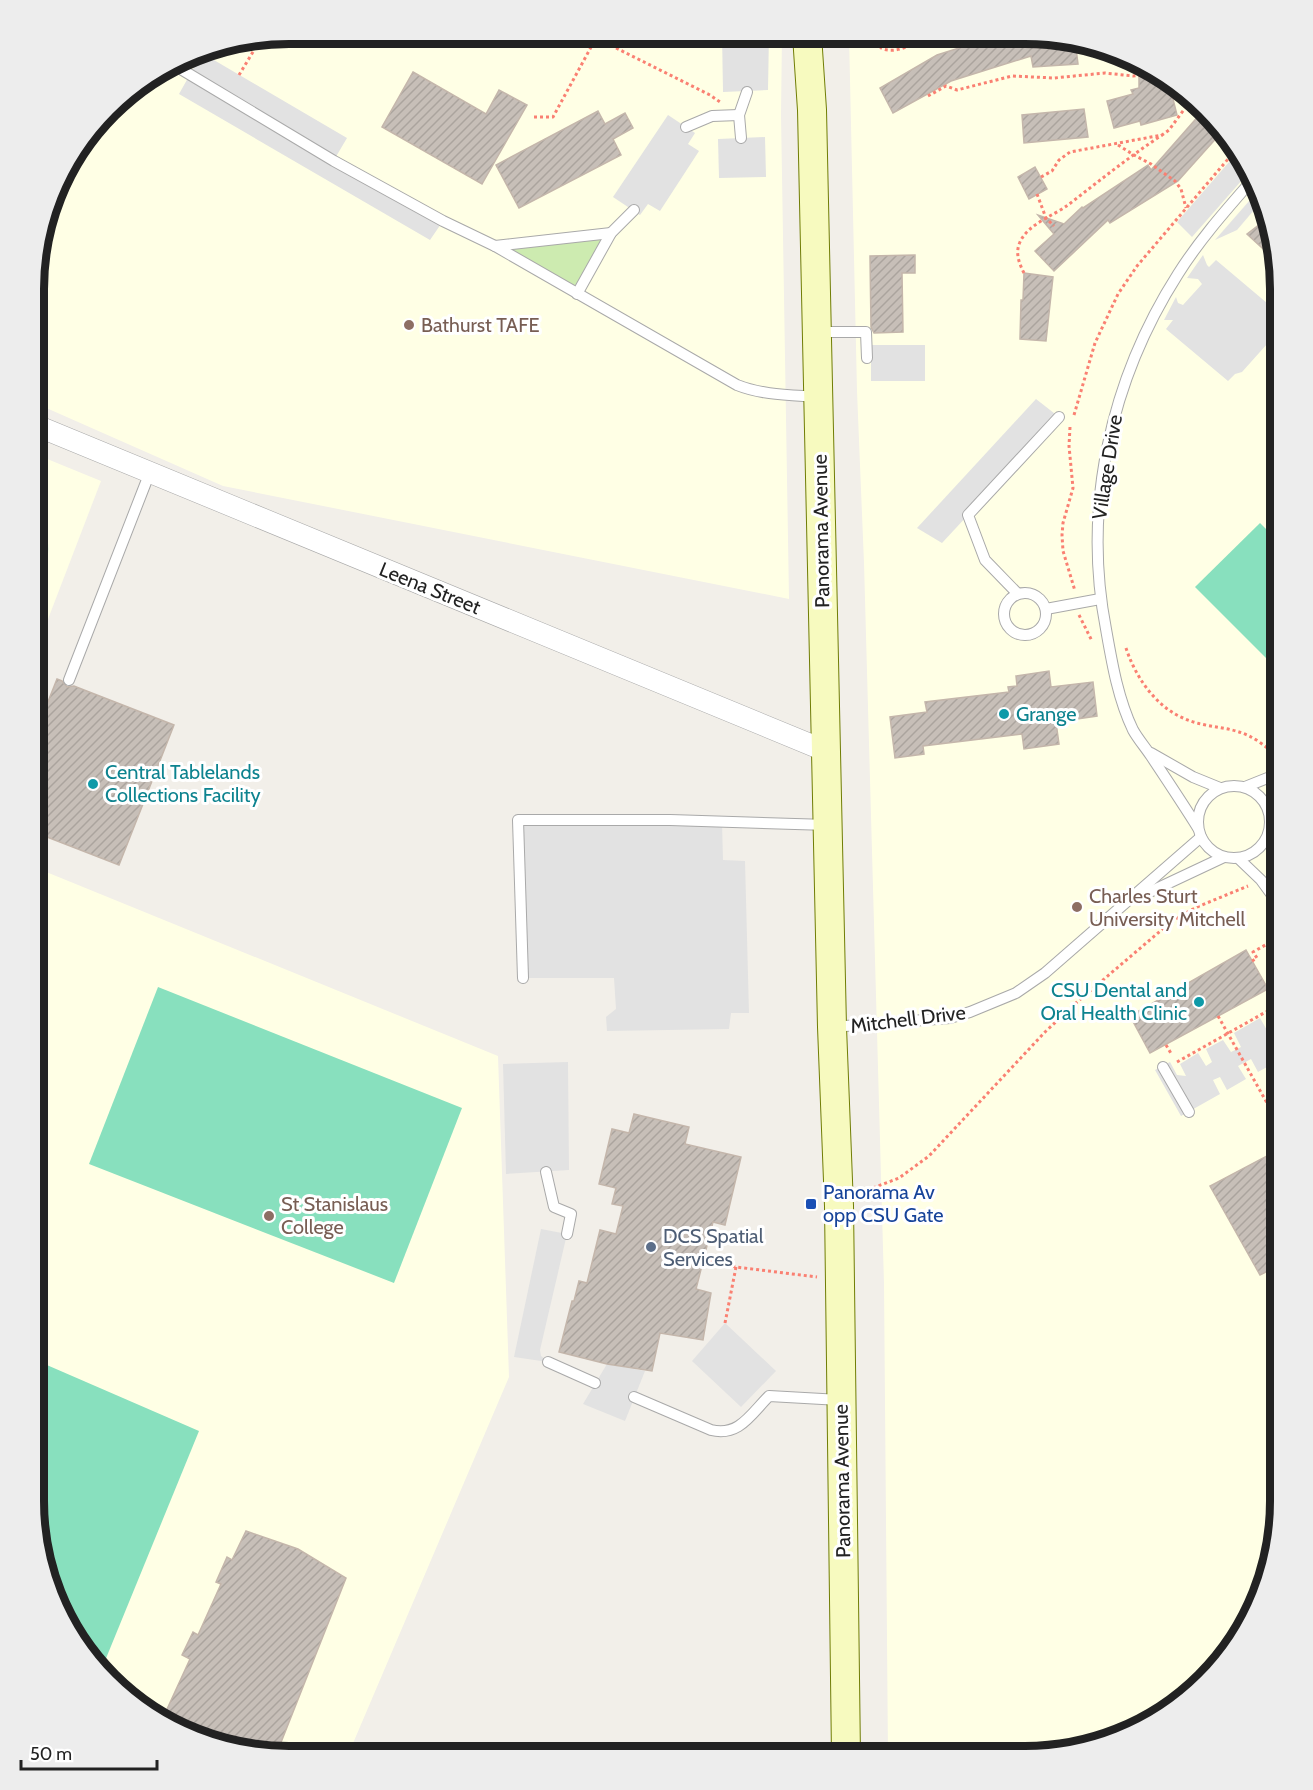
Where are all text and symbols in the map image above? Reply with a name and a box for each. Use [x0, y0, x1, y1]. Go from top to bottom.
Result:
place label: Bathurst TAFE [421, 313, 540, 337]
marker: Bathurst TAFE [402, 318, 416, 332]
street label: Village Drive [1087, 413, 1127, 521]
street label: Panorama Avenue [808, 454, 834, 608]
street label: Leena Street [376, 557, 484, 619]
place label: Grange [1016, 702, 1076, 726]
marker: Grange [997, 707, 1011, 721]
place label: Central Tablelands Collections Facility [105, 760, 261, 807]
marker: Central Tablelands Collections Facility [86, 777, 100, 791]
place label: Charles Sturt University Mitchell [1089, 884, 1245, 931]
marker: Charles Sturt University Mitchell [1070, 900, 1084, 914]
place label: CSU Dental and Oral Health Clinic [1041, 978, 1187, 1025]
marker: CSU Dental and Oral Health Clinic [1192, 995, 1206, 1009]
street label: Mitchell Drive [849, 1000, 967, 1038]
place label: Panorama Av opp CSU Gate [823, 1180, 944, 1227]
place label: St Stanislaus College [281, 1192, 388, 1239]
marker: Panorama Av opp CSU Gate [804, 1197, 818, 1211]
marker: St Stanislaus College [262, 1209, 276, 1223]
place label: DCS Spatial Services [663, 1224, 764, 1271]
marker: DCS Spatial Services [644, 1240, 658, 1254]
street label: Panorama Avenue [829, 1404, 855, 1558]
scale bar [21, 1733, 158, 1771]
text: 50 m [30, 1743, 72, 1765]

